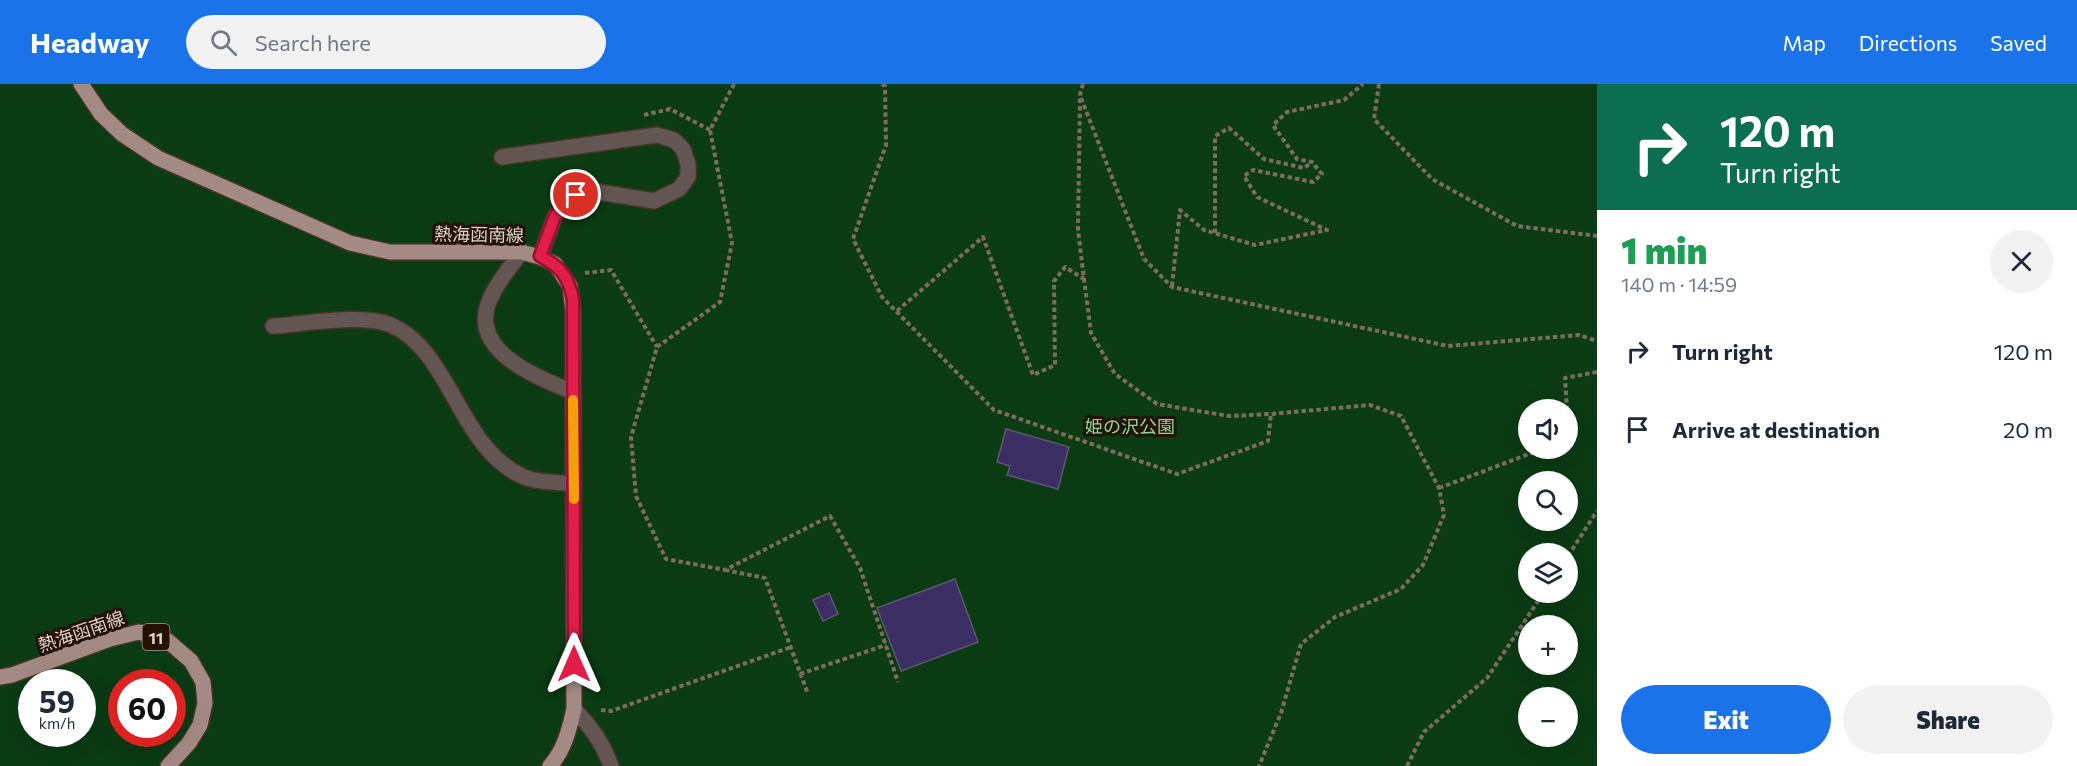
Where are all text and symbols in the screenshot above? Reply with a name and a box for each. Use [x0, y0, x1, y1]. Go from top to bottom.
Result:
search box [186, 15, 606, 69]
text: Headway [30, 25, 150, 59]
icon: search [207, 26, 240, 59]
text: Search here [255, 29, 371, 56]
text: Map [1783, 30, 1826, 55]
text: Directions [1859, 30, 1957, 55]
text: Saved [1990, 30, 2047, 55]
text: 120 m [1720, 104, 1835, 156]
icon: right [1621, 108, 1699, 186]
text: Turn right [1720, 156, 1840, 189]
pin [550, 169, 601, 220]
icon: arrive [559, 178, 592, 211]
street label: 熱海函南線 [434, 222, 524, 246]
text: 1 min [1621, 227, 1707, 271]
button: close [1990, 230, 2053, 293]
text: 140 m · 14:59 [1621, 272, 1737, 296]
icon: right [1621, 335, 1654, 368]
text: Turn right [1672, 338, 1773, 365]
text: 120 m [1994, 338, 2053, 365]
map controls [1518, 399, 1578, 747]
button: sound [1518, 399, 1578, 459]
icon: arrive [1621, 413, 1654, 446]
park label: 姫の沢公園 [1085, 415, 1175, 437]
text: Arrive at destination [1672, 416, 1880, 443]
text: 20 m [2003, 416, 2053, 443]
button: search [1518, 471, 1578, 531]
button: layers [1518, 543, 1578, 603]
street label: 熱海函南線 [35, 606, 127, 656]
button: + [1518, 615, 1578, 675]
road number: 11 [142, 624, 170, 650]
position arrow [542, 632, 606, 696]
speed limit sign: 60 [108, 669, 186, 747]
text: 59 [39, 682, 75, 719]
button: Exit [1621, 685, 1831, 754]
button: Share [1843, 685, 2053, 754]
button: − [1518, 687, 1578, 747]
text: km/h [39, 714, 75, 732]

